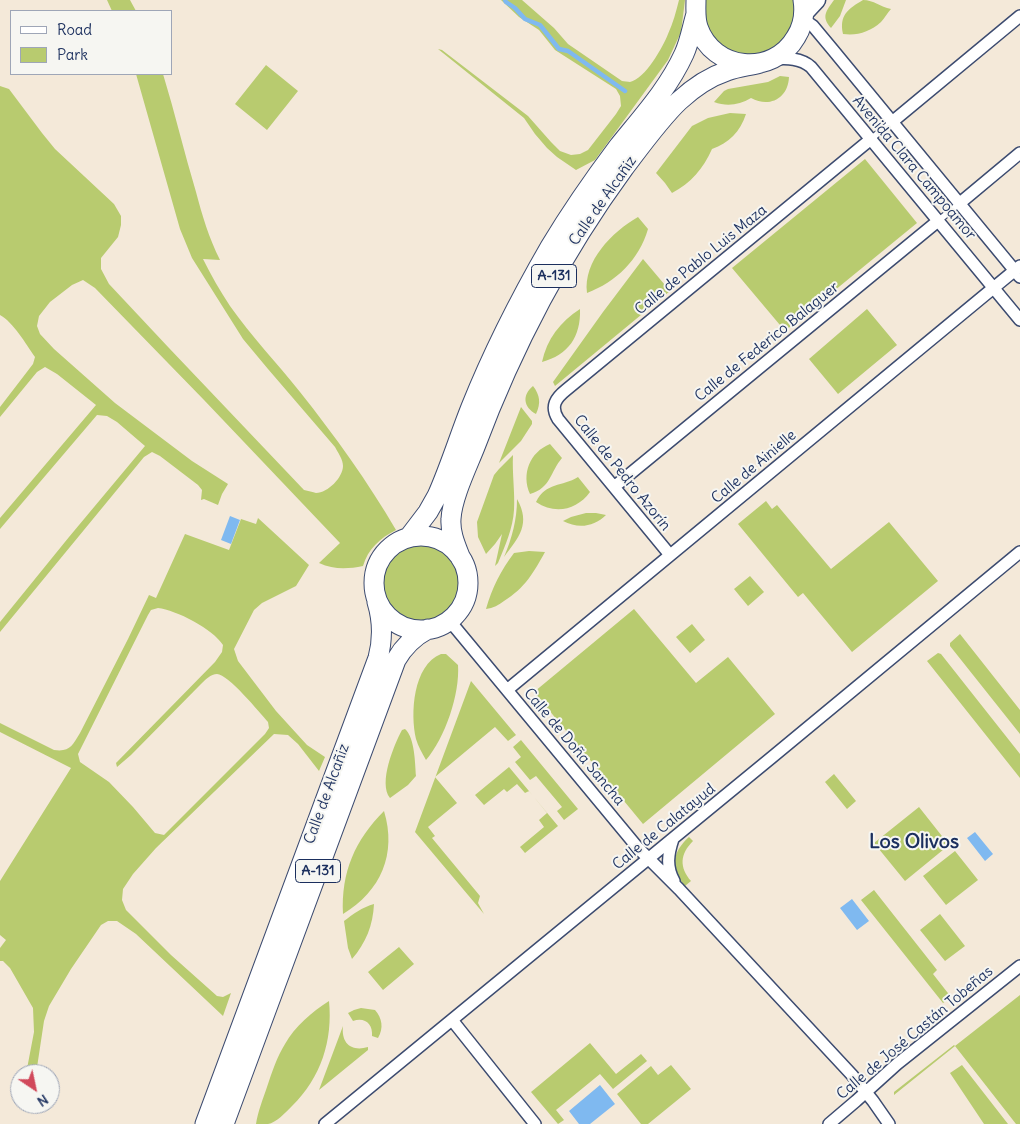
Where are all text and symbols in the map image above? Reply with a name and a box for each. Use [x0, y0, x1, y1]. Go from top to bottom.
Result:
legend [10, 10, 172, 75]
text: Road [57, 20, 92, 39]
text: Park [57, 45, 88, 64]
street label: Avenida Clara Campoamor [848, 92, 980, 244]
street label: Calle de Alcañiz [565, 153, 641, 249]
street label: Calle de Pablo Luis Maza [631, 201, 771, 319]
road number: A-131 [532, 264, 576, 288]
street label: Calle de Federico Balaguer [691, 278, 843, 406]
street label: Calle de Pedro Azorín [570, 411, 674, 535]
street label: Calle de Ainielle [708, 426, 800, 508]
street label: Calle de Doña Sancha [520, 685, 628, 809]
street label: Calle de Alcañiz [301, 741, 353, 847]
street label: Calle de Calatayud [609, 780, 719, 874]
district label: Los Olivos [869, 830, 959, 854]
road number: A-131 [296, 859, 340, 882]
street label: Calle de José Castán Tobeñas [833, 962, 997, 1104]
north arrow [10, 1064, 60, 1114]
text: N [34, 1090, 52, 1111]

